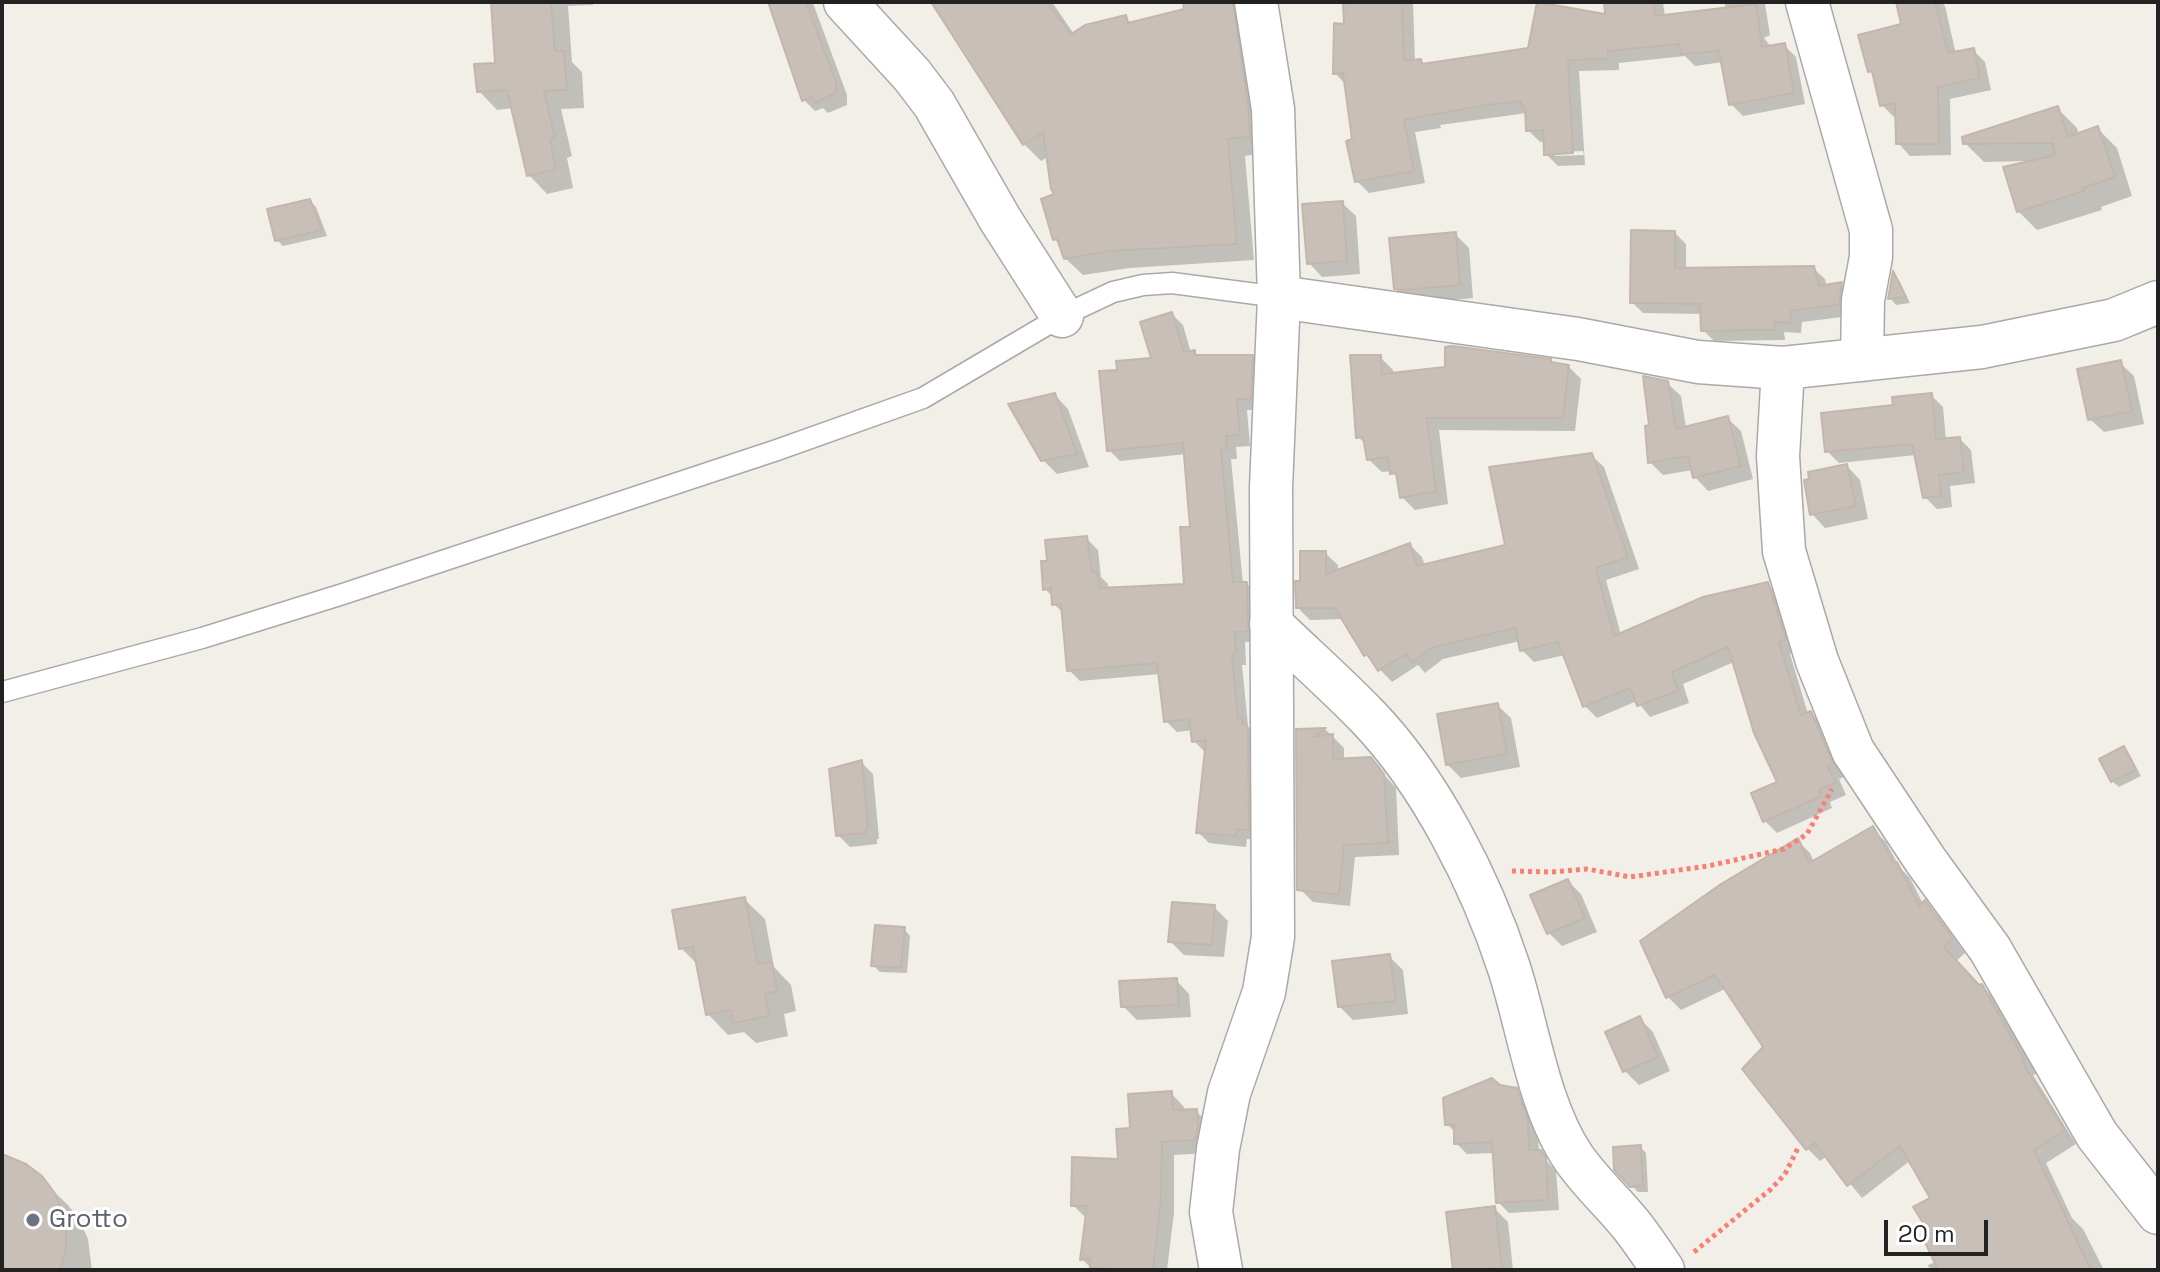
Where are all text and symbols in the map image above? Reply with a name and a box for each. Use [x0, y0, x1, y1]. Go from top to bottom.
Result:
place label: Grotto [49, 1204, 128, 1236]
scale bar [1888, 1204, 1992, 1254]
marker: Grotto [24, 1211, 42, 1229]
text: 20 m [1898, 1218, 1955, 1249]

